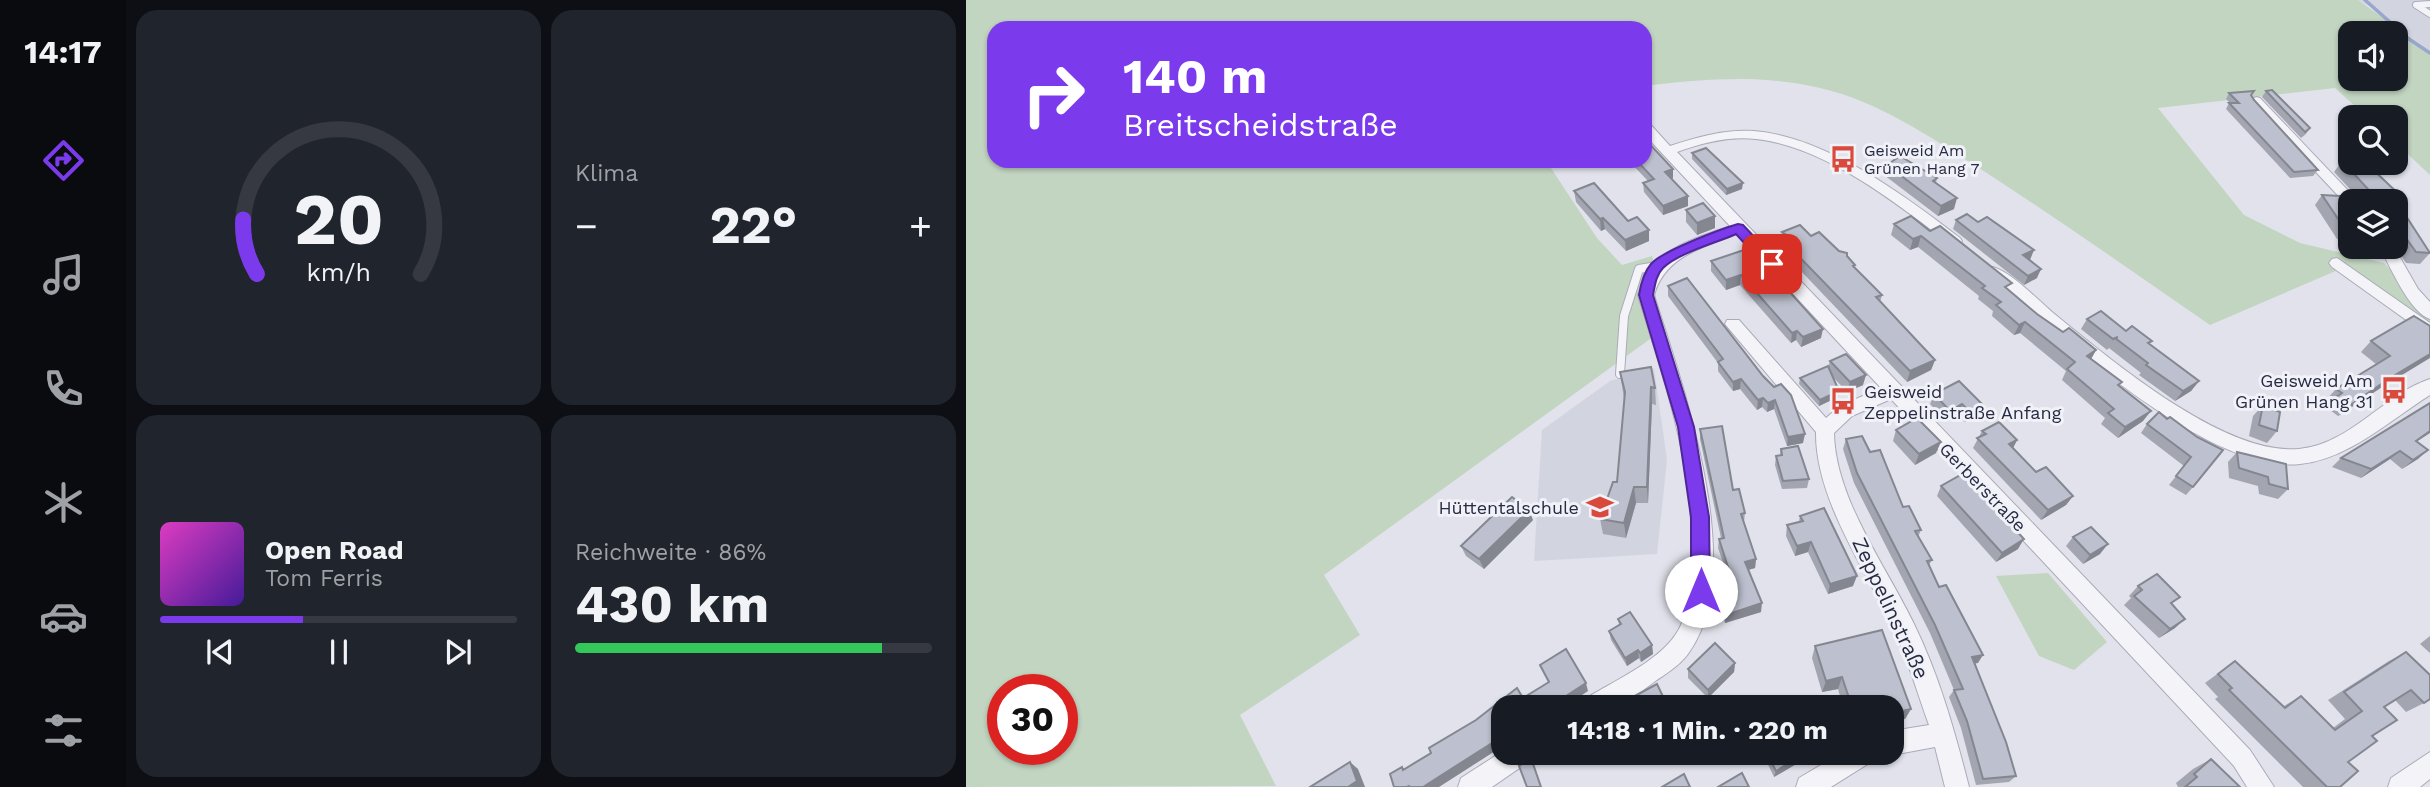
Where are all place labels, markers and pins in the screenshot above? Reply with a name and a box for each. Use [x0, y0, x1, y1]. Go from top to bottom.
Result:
place label: Geisweid Am Grünen Hang 7 [1864, 141, 1979, 178]
bus stop icon: Geisweid Am Grünen Hang 7 [1828, 144, 1858, 174]
pin [1742, 234, 1802, 294]
place label: Geisweid Am Grünen Hang 31 [2235, 370, 2373, 412]
bus stop icon: Geisweid Am Grünen Hang 31 [2379, 375, 2409, 405]
place label: Geisweid Zeppelinstraße Anfang [1864, 381, 2062, 423]
bus stop icon: Geisweid Zeppelinstraße Anfang [1828, 386, 1858, 416]
school or university icon: Hüttentalschule [1585, 492, 1615, 522]
place label: Hüttentalschule [1439, 497, 1579, 518]

